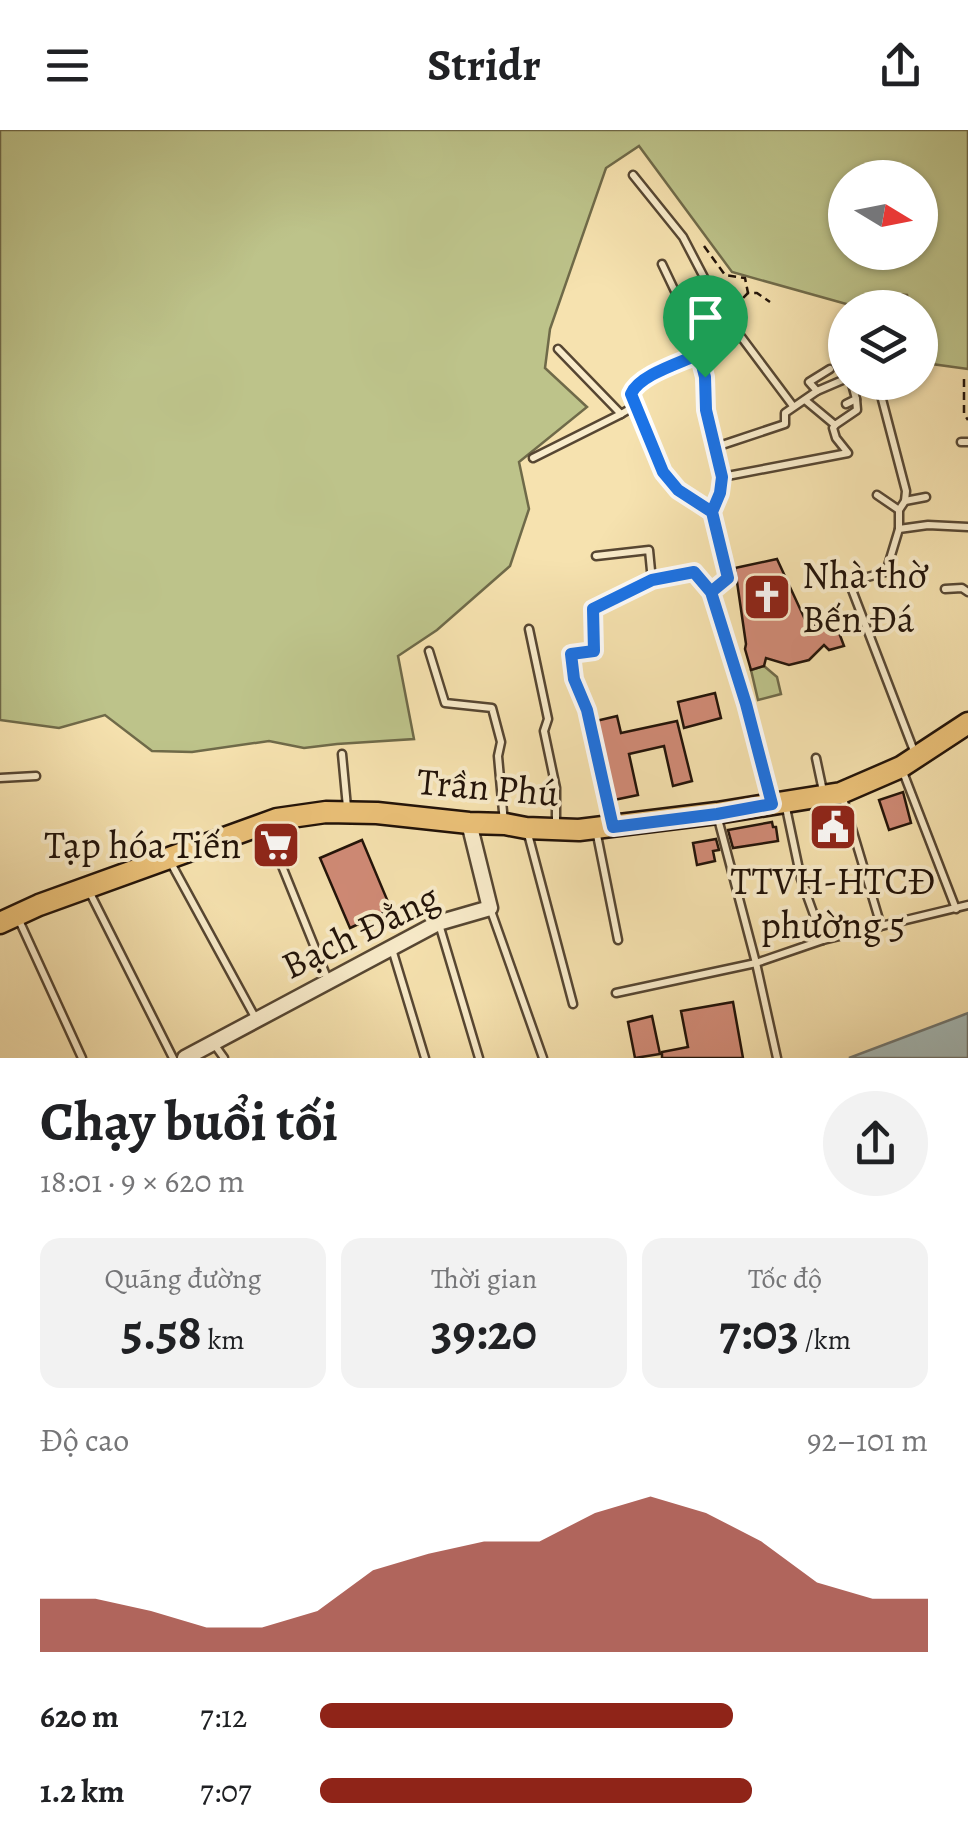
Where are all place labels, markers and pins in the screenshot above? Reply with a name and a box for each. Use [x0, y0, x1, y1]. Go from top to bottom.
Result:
pin [663, 275, 748, 378]
place label: Nhà thờ Bến Đá [802, 549, 929, 645]
church icon: Nhà thờ Bến Đá [741, 571, 793, 623]
public building icon: TTVH-HTCĐ phường 5 [807, 801, 859, 853]
place label: Tạp hóa Tiến [44, 819, 241, 871]
supermarket icon: Tạp hóa Tiến [250, 819, 302, 871]
place label: TTVH-HTCĐ phường 5 [731, 855, 935, 951]

